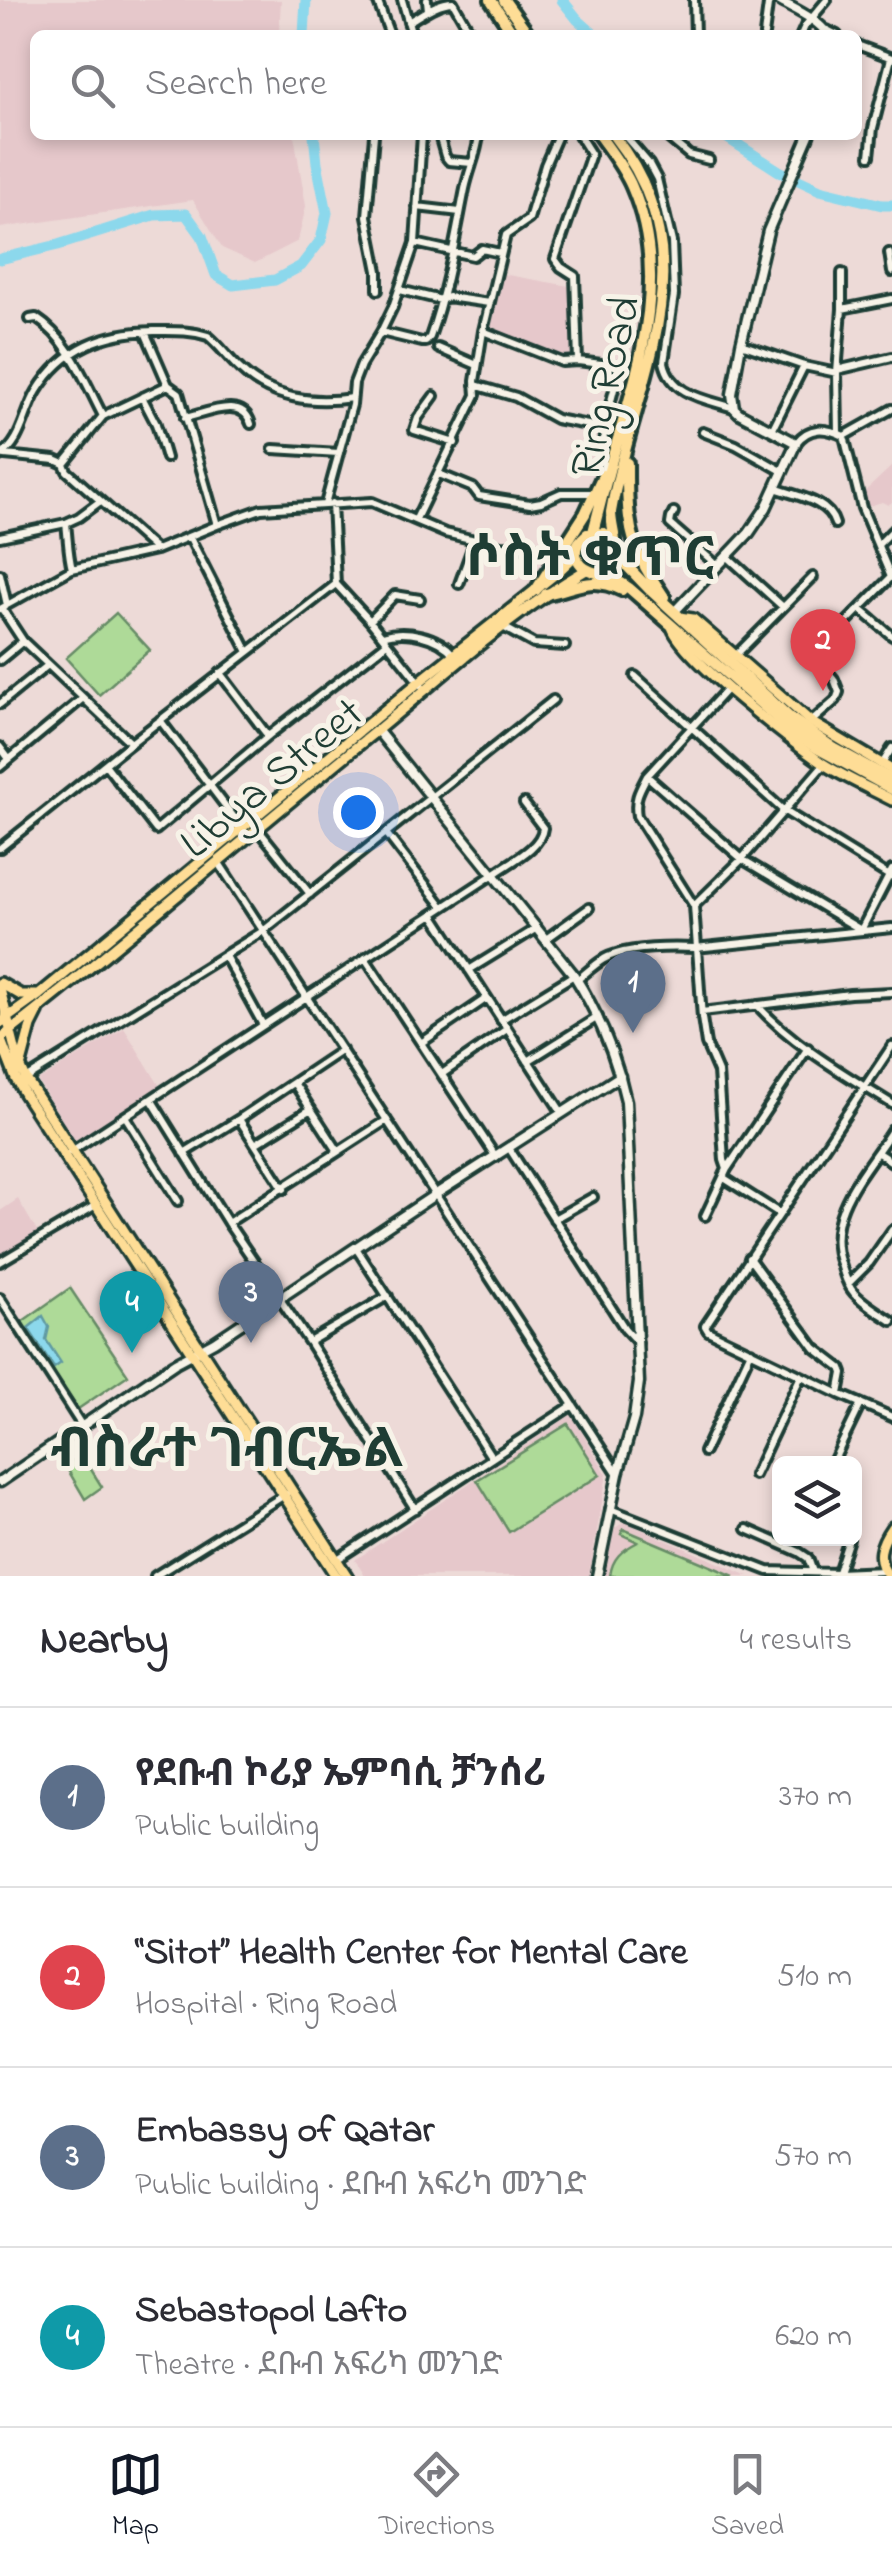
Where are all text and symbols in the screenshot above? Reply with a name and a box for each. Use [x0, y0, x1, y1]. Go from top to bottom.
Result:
search box [30, 30, 862, 140]
text: Search here [145, 57, 327, 113]
icon: search [65, 58, 120, 113]
street label: Ring Road [555, 290, 662, 485]
district label: ሶስት ቁጥር [466, 522, 714, 602]
pin: 2 [790, 608, 856, 691]
street label: Libya Street [167, 683, 380, 877]
your location [333, 787, 384, 838]
pin: 1 [600, 950, 666, 1033]
pin: 3 [218, 1260, 284, 1343]
pin: 4 [100, 1270, 164, 1353]
district label: ብስራተ ገብርኤል [51, 1413, 403, 1493]
map controls [772, 1456, 862, 1546]
button: layers [772, 1456, 862, 1546]
text: Nearby [40, 1611, 168, 1672]
text: 4 results [740, 1618, 852, 1665]
text: የደቡብ ኮሪያ ኤምባሲ ቻንሰሪ [135, 1748, 546, 1804]
text: 1 [67, 1774, 78, 1821]
text: 370 m [779, 1774, 852, 1821]
text: Public building [135, 1804, 319, 1851]
text: “Sitot” Health Center for Mental Care [135, 1926, 687, 1982]
text: 2 [65, 1954, 80, 2001]
text: 510 m [777, 1954, 852, 2001]
text: Hospital · Ring Road [135, 1982, 397, 2029]
text: Embassy of Qatar [135, 2104, 434, 2160]
text: 3 [66, 2134, 79, 2181]
text: 570 m [774, 2134, 852, 2181]
text: Public building · ደቡብ አፍሪካ መንገድ [135, 2163, 587, 2210]
text: Sebastopol Lafto [135, 2284, 407, 2340]
text: 4 [66, 2314, 79, 2361]
text: 620 m [775, 2314, 852, 2361]
text: Theatre · ደቡብ አፍሪካ መንገድ [135, 2343, 503, 2390]
tab: Map [108, 2447, 163, 2548]
tab: Directions [379, 2447, 495, 2548]
tab: Saved [711, 2447, 784, 2548]

